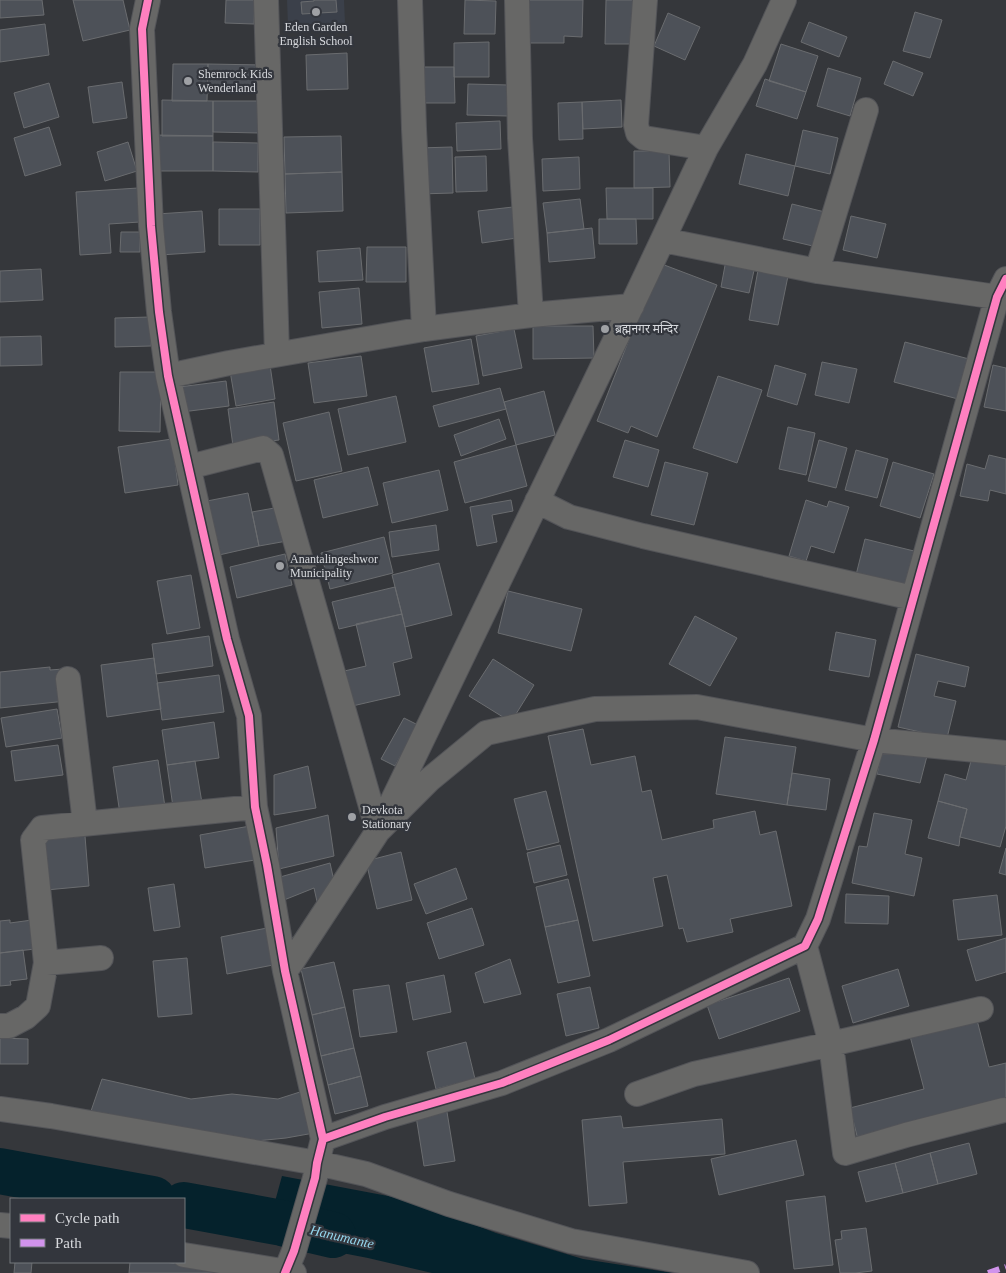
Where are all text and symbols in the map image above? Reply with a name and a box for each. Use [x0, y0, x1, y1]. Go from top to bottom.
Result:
marker: Eden Garden English School [310, 6, 322, 18]
place label: Eden Garden English School [279, 20, 353, 48]
place label: Shemrock Kids Wenderland [198, 67, 273, 95]
marker: Shemrock Kids Wenderland [182, 75, 194, 87]
place label: ब्रह्मनगर मन्दिर [615, 321, 679, 336]
marker: ब्रह्मनगर मन्दिर [599, 323, 611, 335]
place label: Anantalingeshwor Municipality [290, 552, 378, 580]
marker: Anantalingeshwor Municipality [274, 560, 286, 572]
place label: Devkota Stationary [362, 803, 411, 831]
marker: Devkota Stationary [346, 811, 358, 823]
legend [10, 1198, 185, 1263]
text: Cycle path [55, 1210, 120, 1226]
water label: Hanumante [308, 1222, 376, 1252]
text: Path [55, 1235, 82, 1251]

